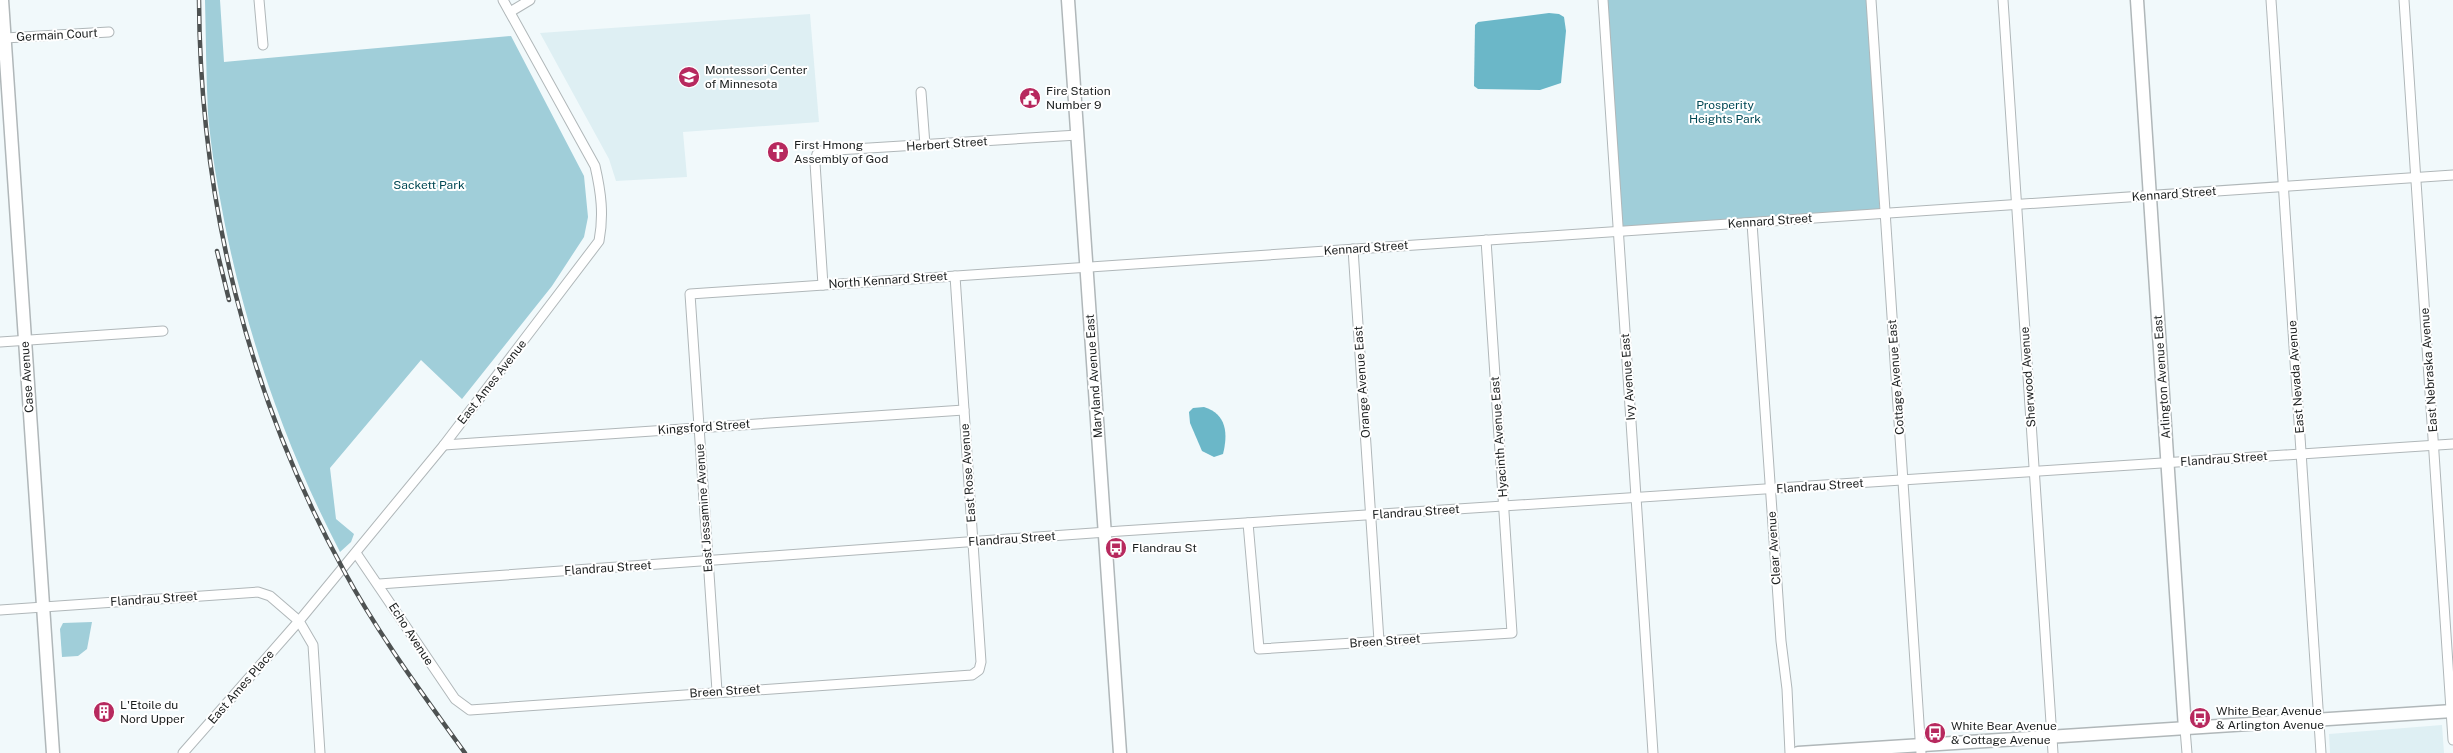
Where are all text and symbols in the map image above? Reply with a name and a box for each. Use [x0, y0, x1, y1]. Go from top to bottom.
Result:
street label: Germain Court [16, 26, 98, 44]
place label: Montessori Center of Minnesota [705, 63, 808, 91]
school or university icon: Montessori Center of Minnesota [677, 65, 701, 89]
place label: Fire Station Number 9 [1046, 84, 1111, 112]
public building icon: Fire Station Number 9 [1018, 86, 1042, 110]
park label: Prosperity Heights Park [1689, 98, 1761, 126]
street label: Herbert Street [906, 134, 989, 154]
place label: First Hmong Assembly of God [794, 138, 888, 166]
church icon: First Hmong Assembly of God [766, 140, 790, 164]
park label: Sackett Park [393, 178, 465, 192]
street label: Kennard Street [2131, 184, 2217, 204]
street label: Kennard Street [1727, 211, 1813, 231]
street label: Kennard Street [1323, 238, 1409, 258]
street label: North Kennard Street [828, 269, 948, 291]
street label: East Nebraska Avenue [2418, 307, 2440, 433]
street label: Maryland Avenue East [1083, 313, 1105, 438]
street label: Arlington Avenue East [2151, 314, 2173, 439]
street label: Cottage Avenue East [1885, 319, 1907, 435]
street label: East Nevada Avenue [2285, 320, 2307, 434]
street label: Orange Avenue East [1351, 325, 1373, 438]
street label: Sherwood Avenue [2017, 326, 2038, 428]
street label: Ivy Avenue East [1618, 333, 1638, 421]
street label: East Ames Avenue [455, 337, 529, 427]
street label: Case Avenue [18, 341, 36, 413]
street label: Hyacinth Avenue East [1488, 376, 1510, 498]
street label: Kingsford Street [657, 417, 751, 437]
street label: East Rose Avenue [958, 423, 978, 523]
street label: East Jessamine Avenue [693, 443, 715, 573]
street label: Flandrau Street [2180, 449, 2268, 469]
street label: Flandrau Street [1776, 476, 1864, 496]
street label: Flandrau Street [1372, 502, 1460, 522]
street label: Clear Avenue [1764, 511, 1784, 585]
street label: Flandrau Street [968, 529, 1056, 549]
bus stop icon: Flandrau St [1104, 536, 1128, 560]
place label: Flandrau St [1132, 541, 1197, 555]
street label: Flandrau Street [564, 558, 652, 578]
street label: Flandrau Street [110, 589, 198, 609]
street label: Echo Avenue [386, 600, 436, 668]
street label: Breen Street [1349, 632, 1421, 650]
street label: East Ames Place [205, 647, 277, 727]
street label: Breen Street [689, 682, 761, 700]
place label: L'Etoile du Nord Upper [120, 698, 185, 726]
building icon: L'Etoile du Nord Upper [92, 700, 116, 724]
place label: White Bear Avenue & Arlington Avenue [2216, 704, 2324, 732]
bus stop icon: White Bear Avenue & Arlington Avenue [2188, 706, 2212, 730]
place label: White Bear Avenue & Cottage Avenue [1951, 719, 2057, 747]
bus stop icon: White Bear Avenue & Cottage Avenue [1923, 721, 1947, 745]

